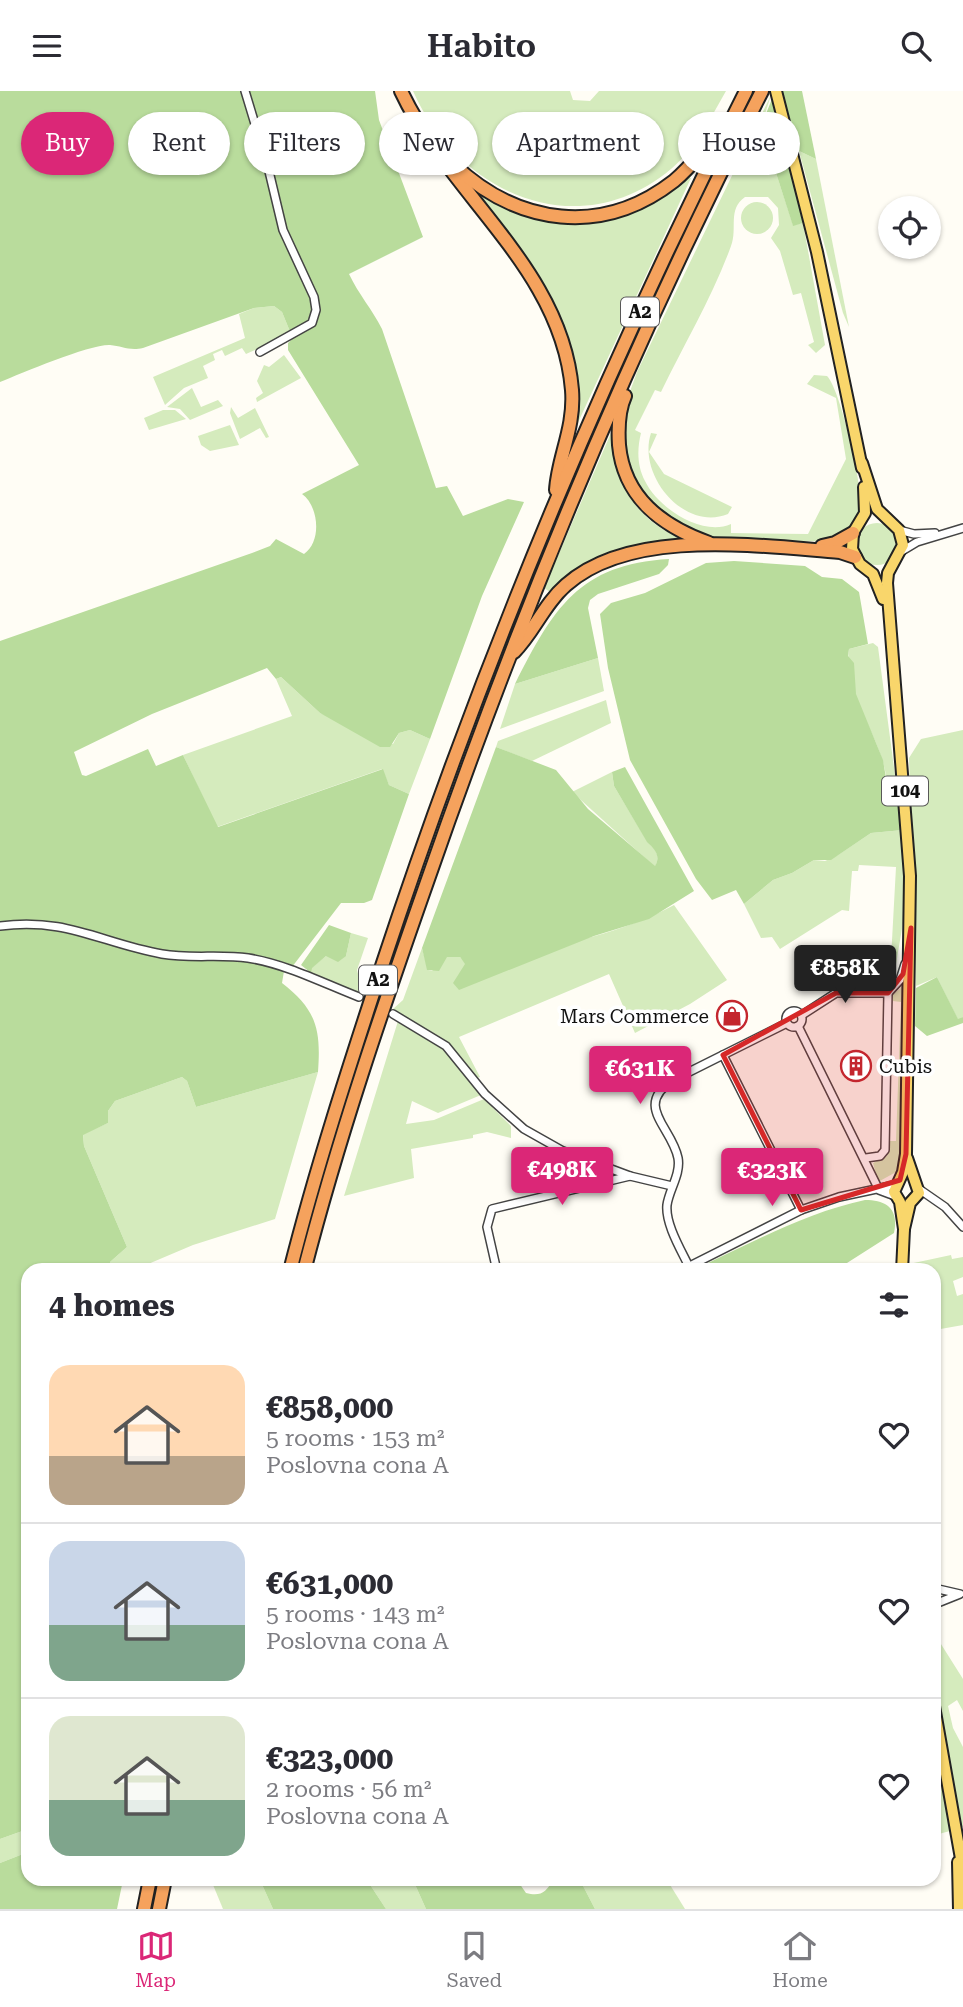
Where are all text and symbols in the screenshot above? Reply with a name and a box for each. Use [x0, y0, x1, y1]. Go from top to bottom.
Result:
icon: menu [28, 27, 66, 65]
text: Habito [427, 27, 536, 65]
icon: search [897, 27, 935, 65]
chip: Buy [21, 112, 114, 175]
chip: Rent [128, 112, 230, 175]
chip: Filters [244, 112, 365, 175]
chip: New [379, 112, 478, 175]
chip: Apartment [492, 112, 664, 175]
chip: House [678, 112, 800, 175]
map controls [878, 196, 941, 259]
button: locate [878, 196, 941, 259]
road number: A2 [621, 297, 659, 327]
road number: 104 [882, 777, 928, 805]
pin: €858K [796, 946, 894, 1005]
text: €858K [810, 954, 880, 981]
road number: A2 [359, 965, 397, 995]
shop icon: Mars Commerce [715, 999, 749, 1033]
place label: Mars Commerce [560, 1005, 709, 1028]
pin: €631K [591, 1047, 689, 1106]
building icon: Cubis [839, 1049, 873, 1083]
text: €631K [605, 1055, 675, 1082]
place label: Cubis [879, 1055, 932, 1078]
pin: €498K [513, 1147, 611, 1207]
pin: €323K [723, 1149, 821, 1208]
text: €498K [527, 1156, 597, 1183]
text: €323K [737, 1157, 807, 1184]
icon: filters [875, 1286, 913, 1324]
text: 4 homes [49, 1288, 175, 1323]
text: €858,000 [266, 1390, 393, 1425]
icon: home [105, 1393, 189, 1477]
icon: heart [875, 1416, 913, 1454]
text: 5 rooms · 153 m² [266, 1425, 444, 1452]
text: Poslovna cona A [266, 1452, 449, 1479]
text: €631,000 [266, 1566, 393, 1601]
icon: home [105, 1569, 189, 1653]
icon: heart [875, 1592, 913, 1630]
text: 5 rooms · 143 m² [266, 1601, 444, 1628]
text: Poslovna cona A [266, 1628, 449, 1655]
text: €323,000 [266, 1741, 393, 1776]
icon: home [105, 1744, 189, 1828]
icon: heart [875, 1767, 913, 1805]
text: 2 rooms · 56 m² [266, 1776, 432, 1803]
text: Poslovna cona A [266, 1803, 449, 1830]
tab: Map [135, 1927, 176, 1992]
tab: Saved [447, 1927, 502, 1992]
tab: Home [773, 1927, 828, 1992]

